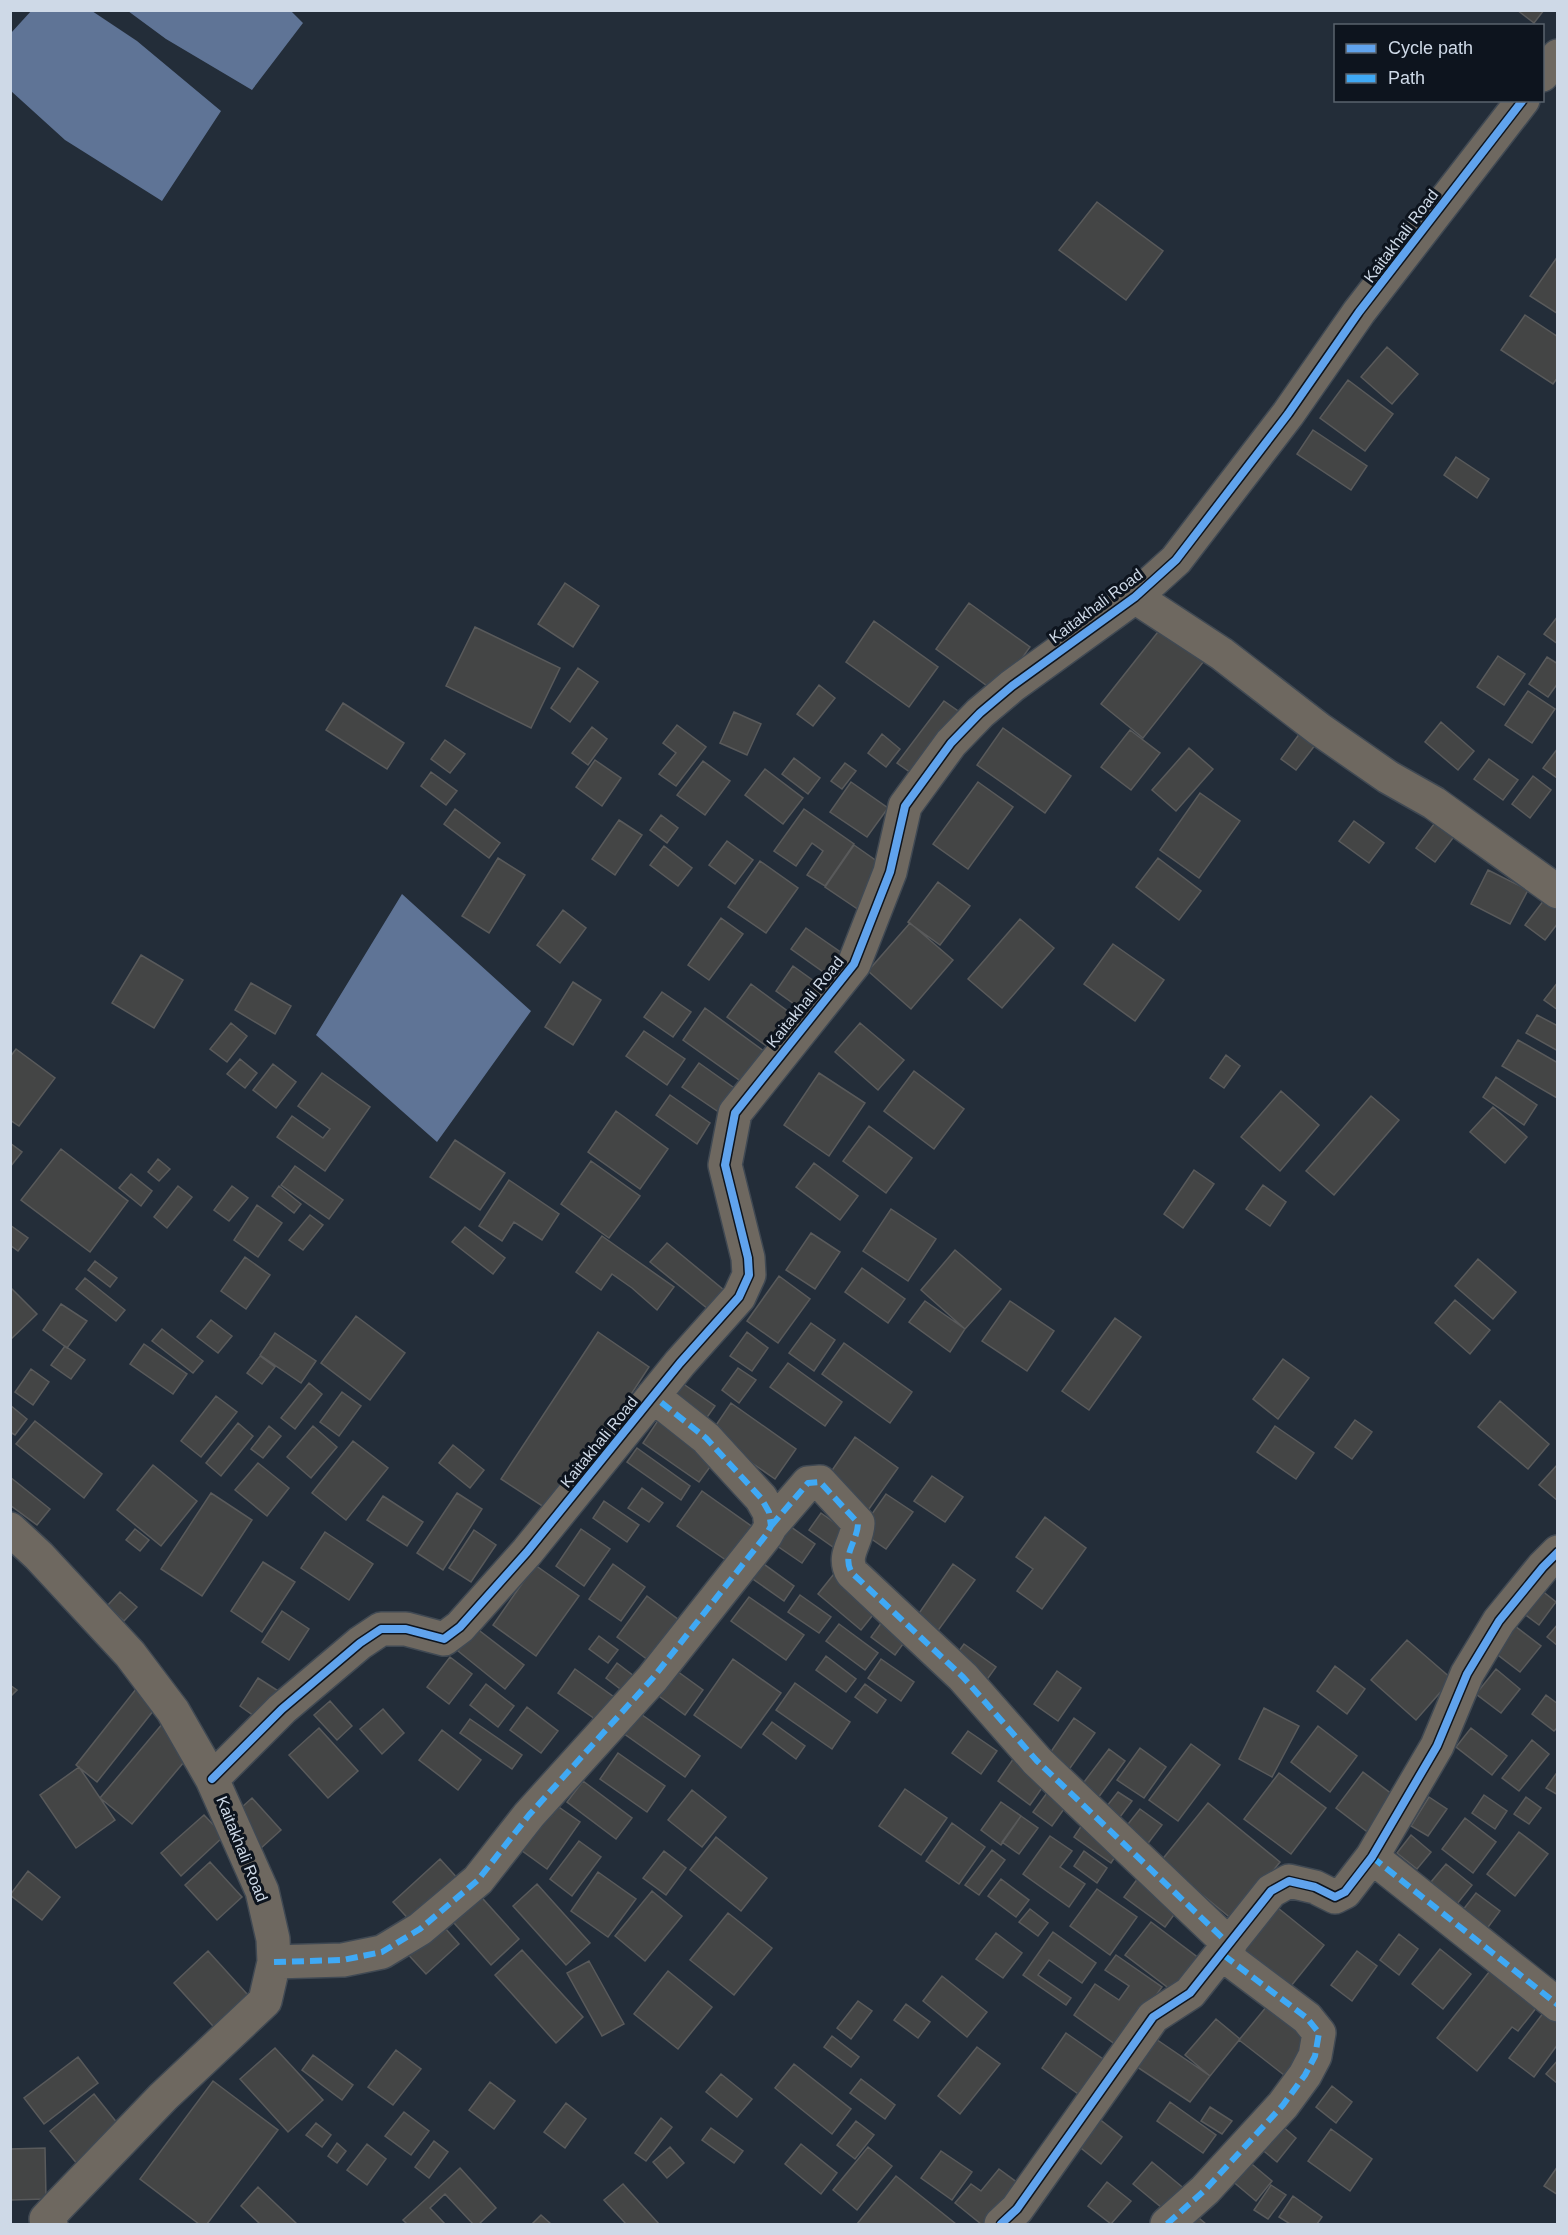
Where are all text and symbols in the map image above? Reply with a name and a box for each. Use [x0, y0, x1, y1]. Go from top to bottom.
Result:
legend [1334, 24, 1544, 102]
text: Cycle path [1388, 38, 1473, 58]
text: Path [1388, 68, 1425, 88]
street label: Kaitakhali Road [1360, 186, 1442, 286]
street label: Kaitakhali Road [1046, 565, 1146, 647]
street label: Kaitakhali Road [763, 953, 847, 1051]
street label: Kaitakhali Road [557, 1393, 641, 1491]
street label: Kaitakhali Road [213, 1794, 271, 1904]

